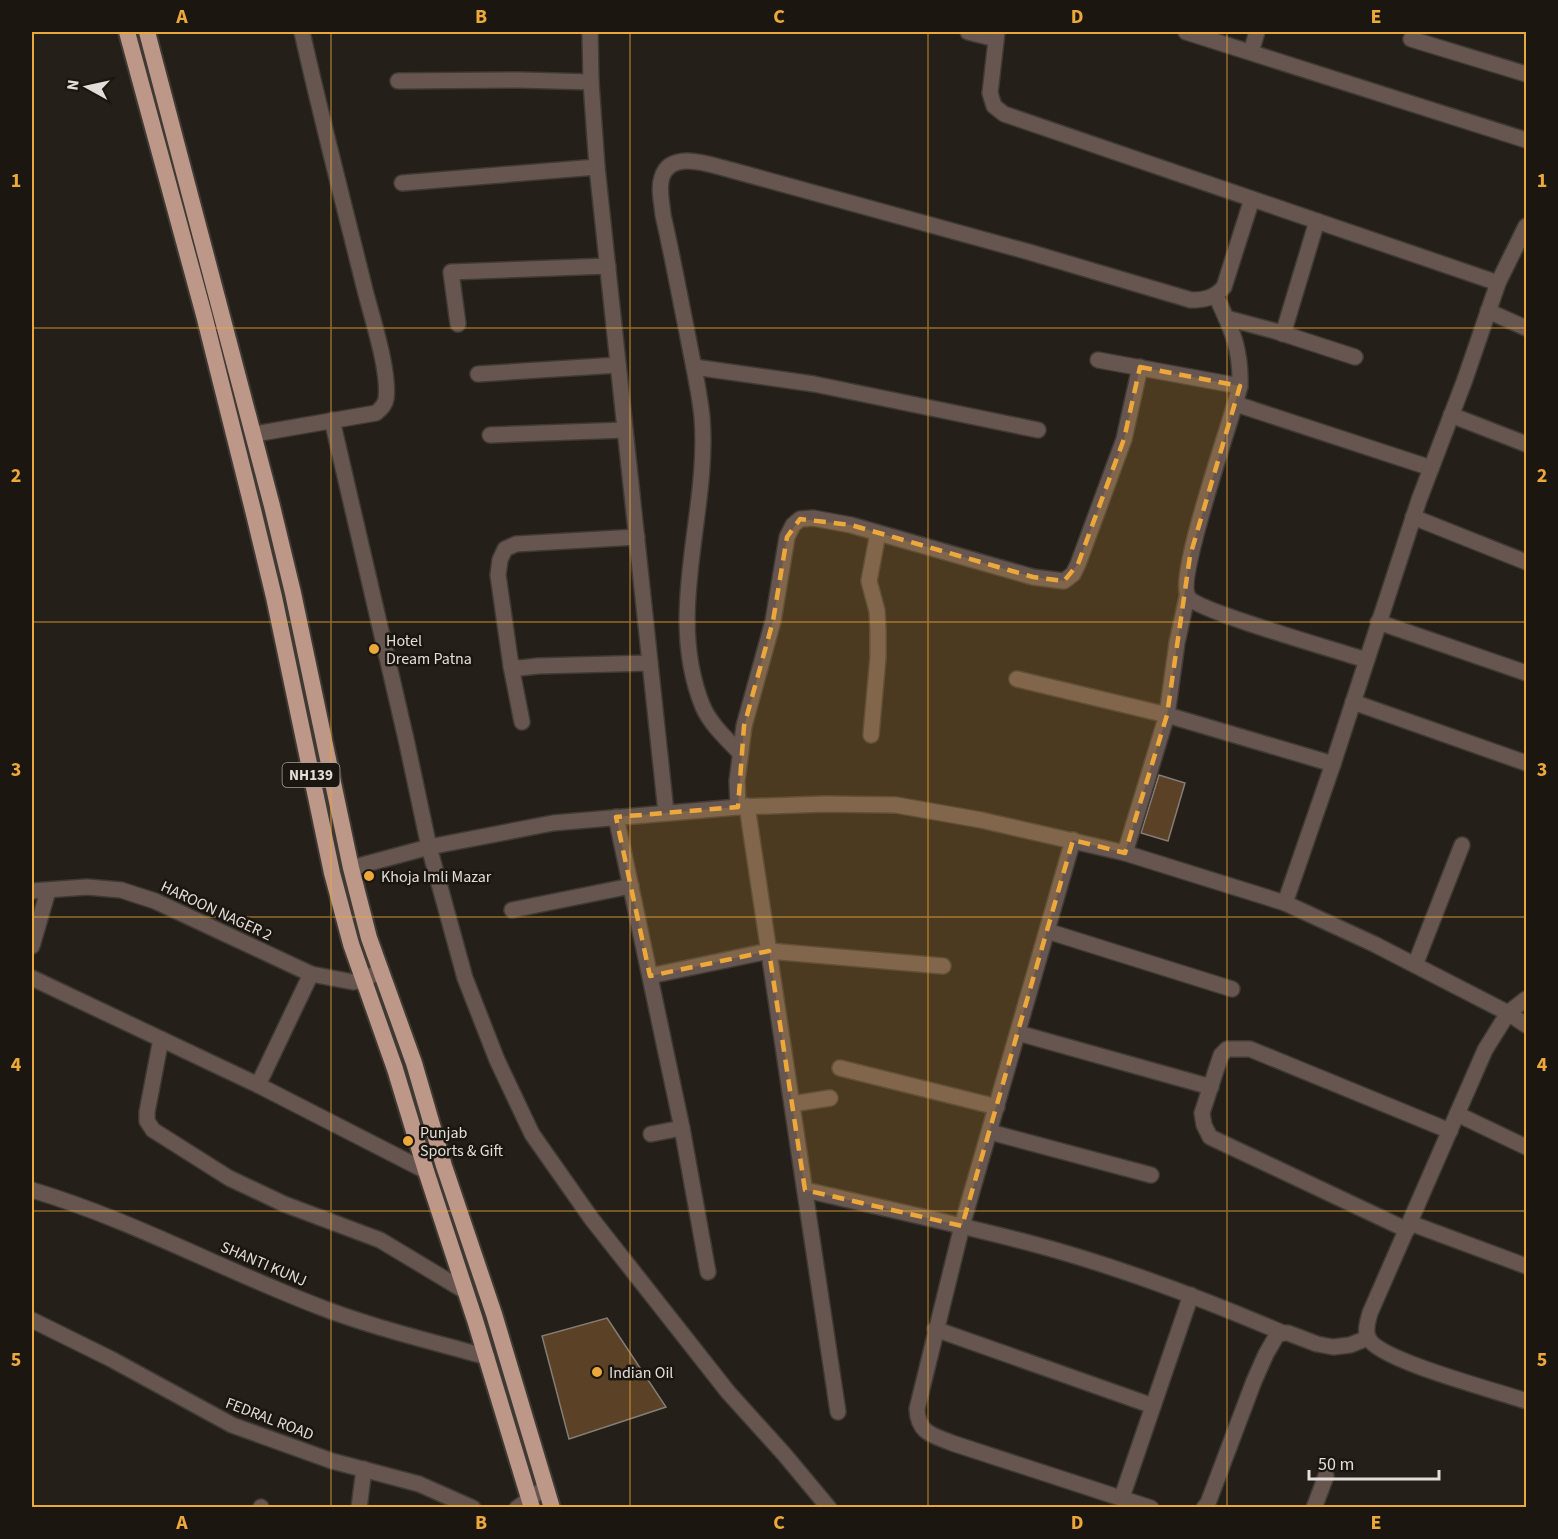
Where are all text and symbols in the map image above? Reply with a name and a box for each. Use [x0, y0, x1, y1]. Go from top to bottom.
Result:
text: A [175, 3, 188, 31]
text: B [475, 3, 487, 31]
text: C [773, 3, 785, 31]
text: D [1071, 3, 1083, 31]
text: E [1371, 3, 1381, 31]
north arrow [57, 57, 117, 117]
text: N [62, 78, 85, 92]
text: 1 [11, 167, 21, 195]
text: 1 [1537, 167, 1547, 195]
text: 2 [11, 462, 21, 490]
text: 2 [1537, 462, 1547, 490]
place label: Hotel Dream Patna [386, 630, 472, 670]
marker: Hotel Dream Patna [367, 642, 381, 656]
text: 3 [11, 756, 21, 784]
text: 3 [1537, 756, 1547, 784]
road number: NH139 [282, 763, 340, 787]
place label: Khoja Imli Mazar [381, 866, 492, 888]
marker: Khoja Imli Mazar [362, 869, 376, 883]
street label: HAROON NAGER 2 [157, 875, 276, 946]
text: 4 [11, 1051, 22, 1079]
text: 4 [1537, 1051, 1548, 1079]
place label: Punjab Sports & Gift [420, 1122, 504, 1162]
marker: Punjab Sports & Gift [401, 1134, 415, 1148]
street label: SHANTI KUNJ [217, 1236, 310, 1292]
text: 5 [11, 1346, 21, 1374]
text: 5 [1537, 1346, 1547, 1374]
place label: Indian Oil [609, 1362, 673, 1384]
marker: Indian Oil [590, 1365, 604, 1379]
street label: FEDRAL ROAD [222, 1392, 317, 1446]
scale bar [1309, 1443, 1440, 1481]
text: 50 m [1318, 1452, 1354, 1477]
text: A [175, 1509, 188, 1537]
text: B [475, 1509, 487, 1537]
text: C [773, 1509, 785, 1537]
text: D [1071, 1509, 1083, 1537]
text: E [1371, 1509, 1381, 1537]

